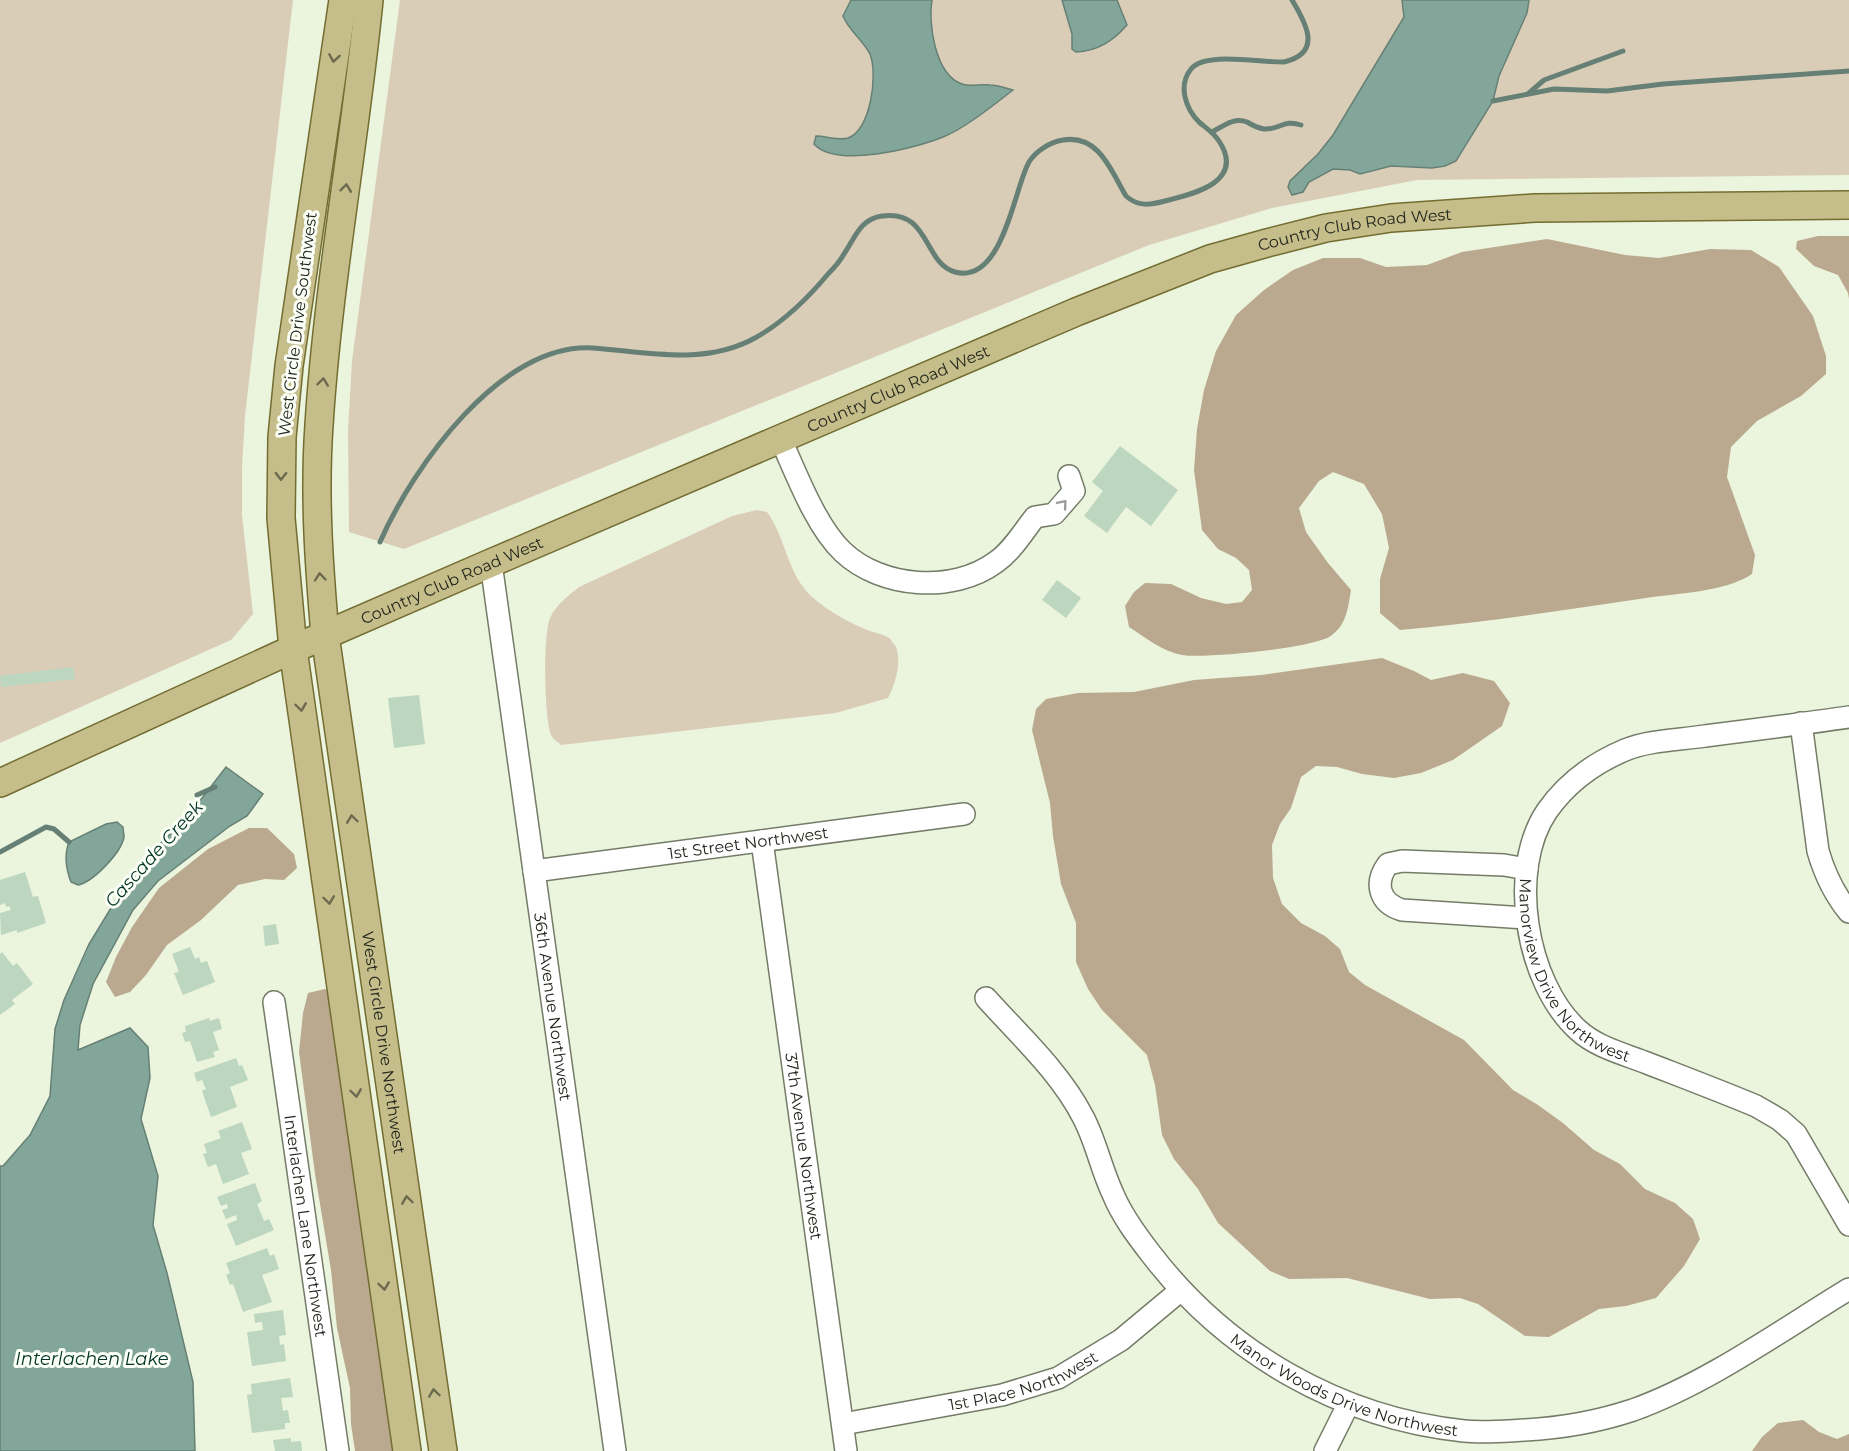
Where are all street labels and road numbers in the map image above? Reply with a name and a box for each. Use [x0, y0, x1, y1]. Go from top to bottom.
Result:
street label: Country Club Road West [1256, 205, 1453, 255]
street label: West Circle Drive Southwest [274, 210, 321, 437]
street label: Country Club Road West [804, 341, 993, 436]
street label: Country Club Road West [358, 533, 546, 629]
street label: 1st Street Northwest [667, 823, 830, 863]
street label: Manorview Drive Northwest [1515, 878, 1633, 1066]
street label: 36th Avenue Northwest [530, 912, 575, 1102]
street label: West Circle Drive Northwest [358, 930, 409, 1156]
street label: 37th Avenue Northwest [781, 1051, 826, 1242]
street label: Interlachen Lane Northwest [280, 1113, 331, 1339]
street label: Manor Woods Drive Northwest [1227, 1330, 1460, 1440]
street label: 1st Place Northwest [947, 1347, 1102, 1415]

